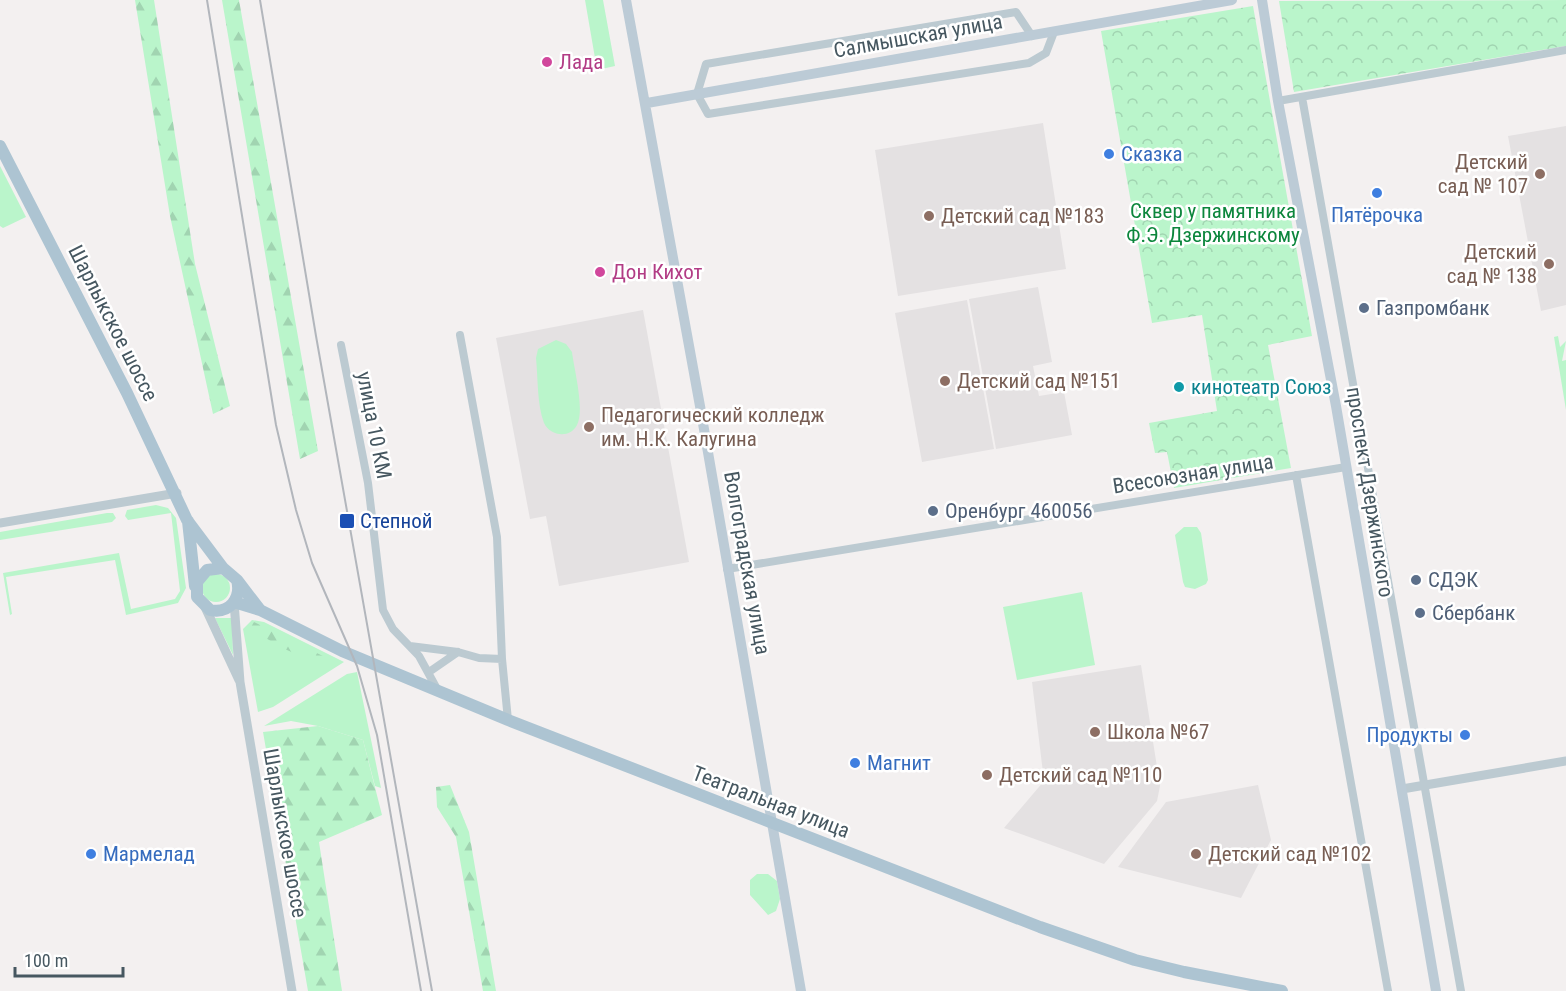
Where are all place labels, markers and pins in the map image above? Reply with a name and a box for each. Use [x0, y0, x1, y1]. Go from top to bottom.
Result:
place label: Лада [559, 50, 603, 74]
marker: Лада [540, 55, 554, 69]
place label: Сказка [1121, 142, 1183, 166]
marker: Сказка [1102, 147, 1116, 161]
place label: Детский сад № 107 [1438, 150, 1528, 198]
marker: Детский сад № 107 [1533, 167, 1547, 181]
marker: Пятёрочка [1370, 186, 1384, 200]
place label: Пятёрочка [1331, 203, 1423, 227]
place label: Детский сад №183 [941, 204, 1104, 228]
marker: Детский сад №183 [922, 209, 936, 223]
place label: Детский сад № 138 [1447, 240, 1537, 288]
marker: Детский сад № 138 [1542, 257, 1556, 271]
place label: Дон Кихот [612, 260, 702, 284]
marker: Дон Кихот [593, 265, 607, 279]
place label: Газпромбанк [1376, 296, 1490, 320]
marker: Газпромбанк [1357, 301, 1371, 315]
place label: Детский сад №151 [957, 369, 1120, 393]
marker: Детский сад №151 [938, 374, 952, 388]
place label: кинотеатр Союз [1191, 375, 1331, 399]
marker: кинотеатр Союз [1172, 380, 1186, 394]
place label: Педагогический колледж им. Н.К. Калугина [601, 403, 825, 451]
marker: Педагогический колледж им. Н.К. Калугина [582, 420, 596, 434]
place label: Оренбург 460056 [945, 499, 1093, 523]
marker: Оренбург 460056 [926, 504, 940, 518]
place label: Степной [360, 509, 432, 533]
marker: Степной [338, 512, 356, 530]
place label: СДЭК [1428, 568, 1478, 592]
marker: СДЭК [1409, 573, 1423, 587]
place label: Сбербанк [1432, 601, 1515, 625]
marker: Сбербанк [1413, 606, 1427, 620]
place label: Школа №67 [1107, 720, 1209, 744]
place label: Продукты [1366, 723, 1453, 747]
marker: Школа №67 [1088, 725, 1102, 739]
marker: Продукты [1458, 728, 1472, 742]
place label: Магнит [867, 751, 931, 775]
marker: Магнит [848, 756, 862, 770]
place label: Детский сад №110 [999, 763, 1162, 787]
marker: Детский сад №110 [980, 768, 994, 782]
place label: Мармелад [103, 842, 195, 866]
place label: Детский сад №102 [1208, 842, 1371, 866]
marker: Мармелад [84, 847, 98, 861]
marker: Детский сад №102 [1189, 847, 1203, 861]

